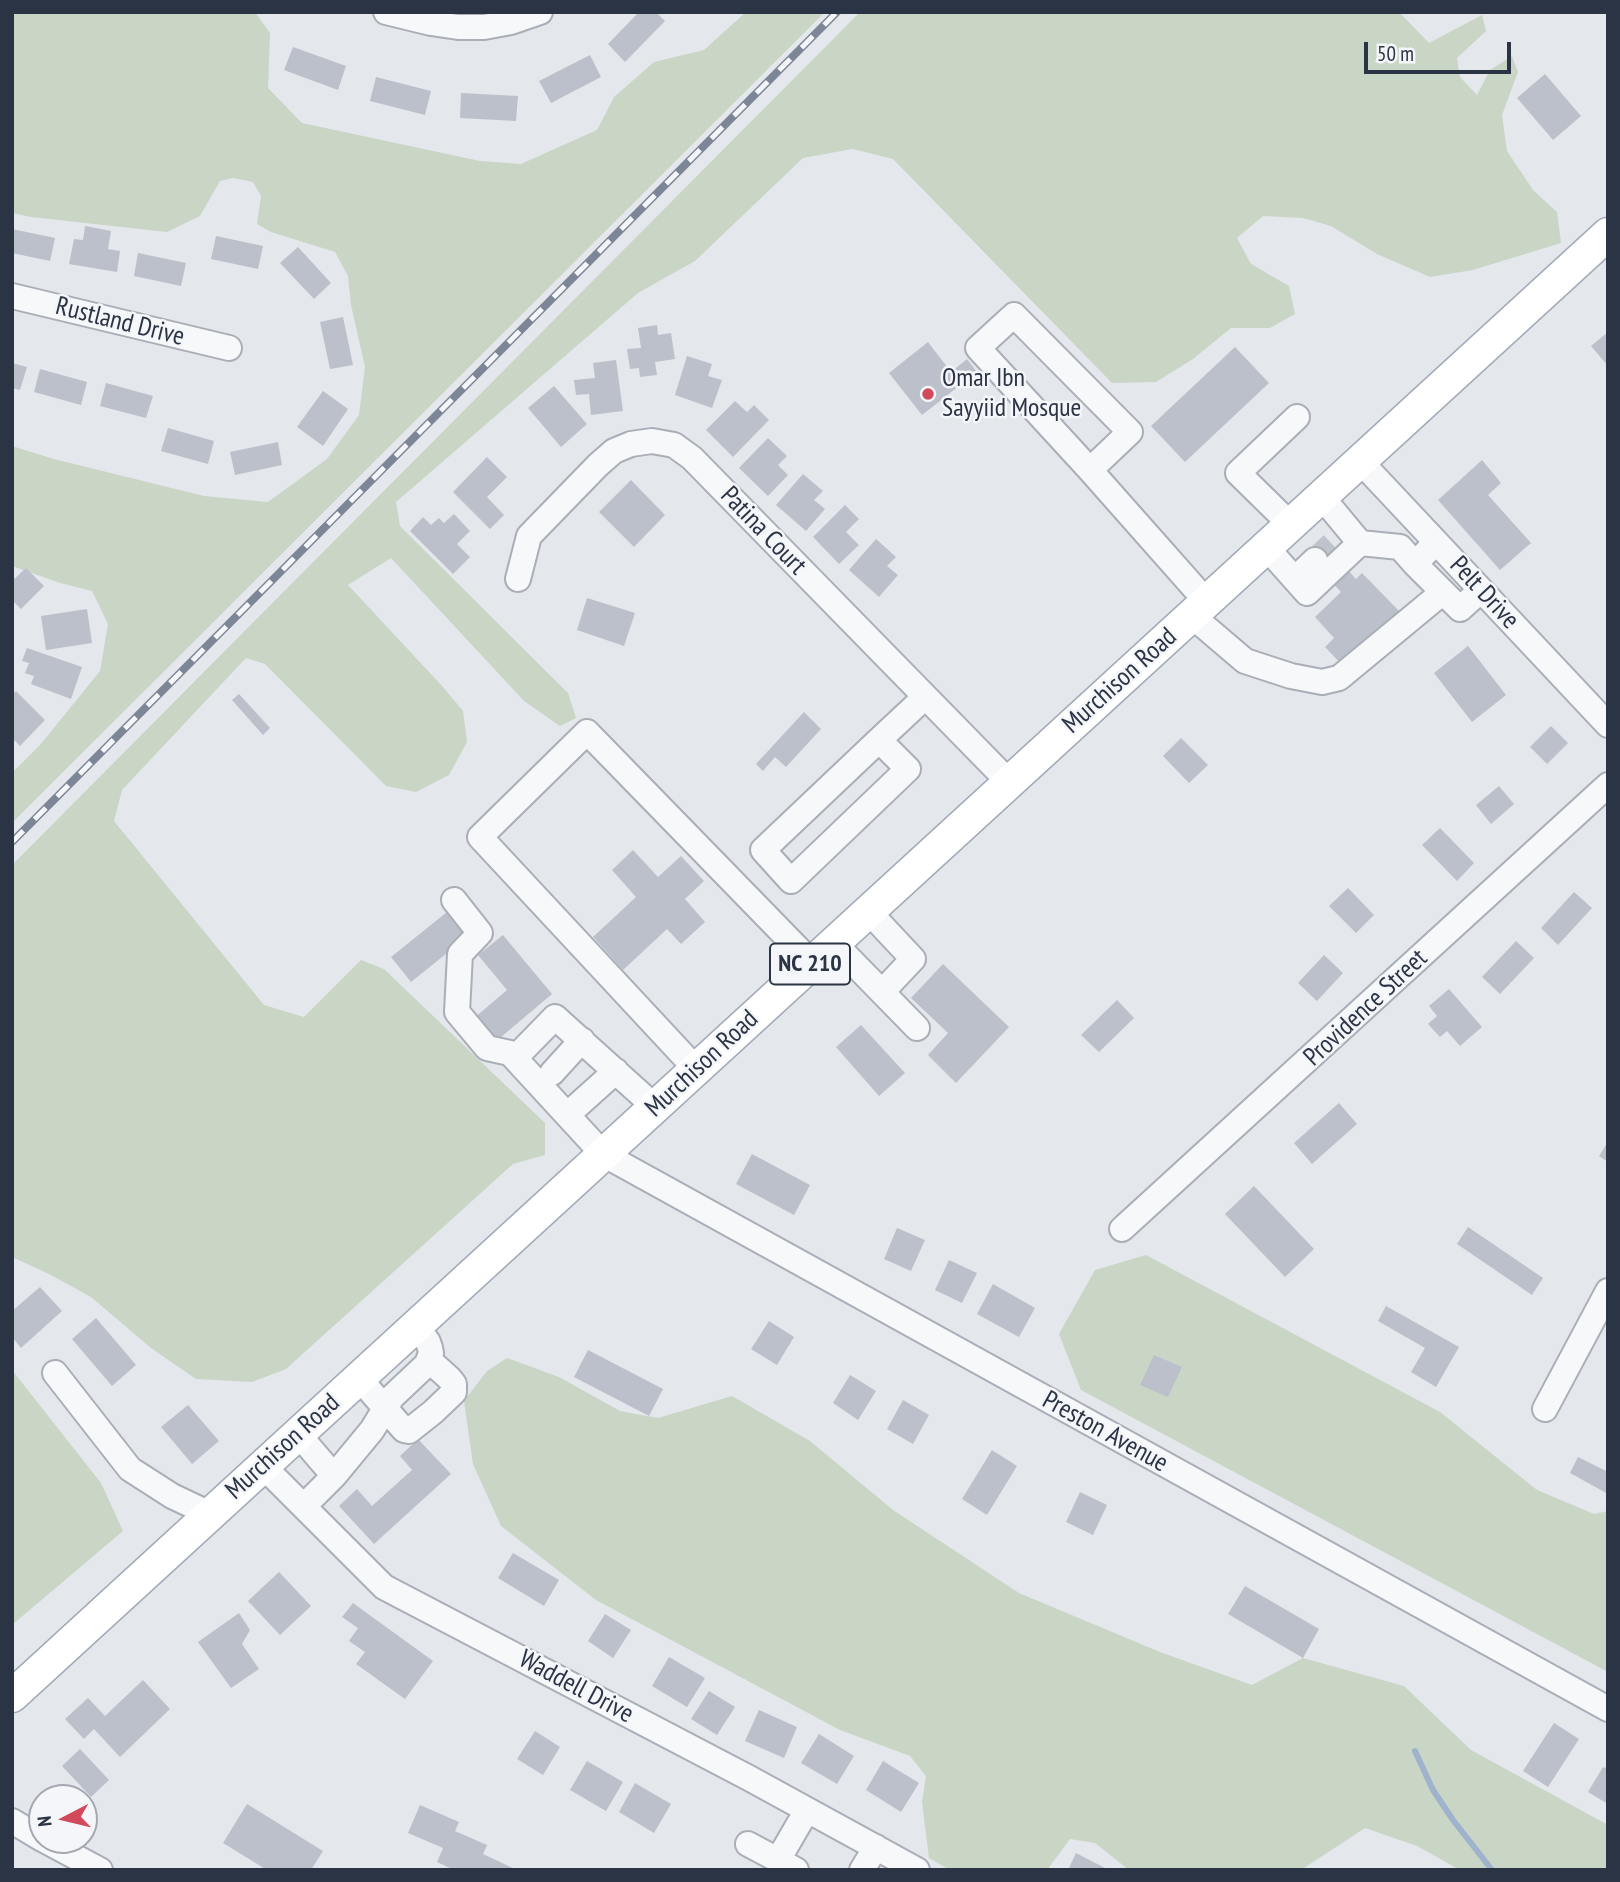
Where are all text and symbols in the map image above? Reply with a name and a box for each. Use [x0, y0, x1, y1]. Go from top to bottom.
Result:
scale bar [1368, 28, 1515, 72]
text: 50 m [1377, 40, 1414, 67]
street label: Rustland Drive [52, 291, 188, 353]
place label: Omar Ibn Sayyiid Mosque [942, 363, 1081, 424]
marker: Omar Ibn Sayyiid Mosque [920, 386, 936, 402]
street label: Patina Court [714, 481, 812, 581]
street label: Pelt Drive [1443, 550, 1525, 636]
street label: Murchison Road [1057, 622, 1183, 740]
street label: Providence Street [1298, 943, 1434, 1073]
road number: NC 210 [770, 944, 850, 984]
street label: Murchison Road [639, 1004, 765, 1124]
street label: Preston Avenue [1037, 1385, 1173, 1479]
street label: Murchison Road [220, 1388, 346, 1506]
street label: Waddell Drive [513, 1644, 639, 1730]
north arrow [28, 1784, 98, 1854]
text: N [32, 1815, 57, 1828]

